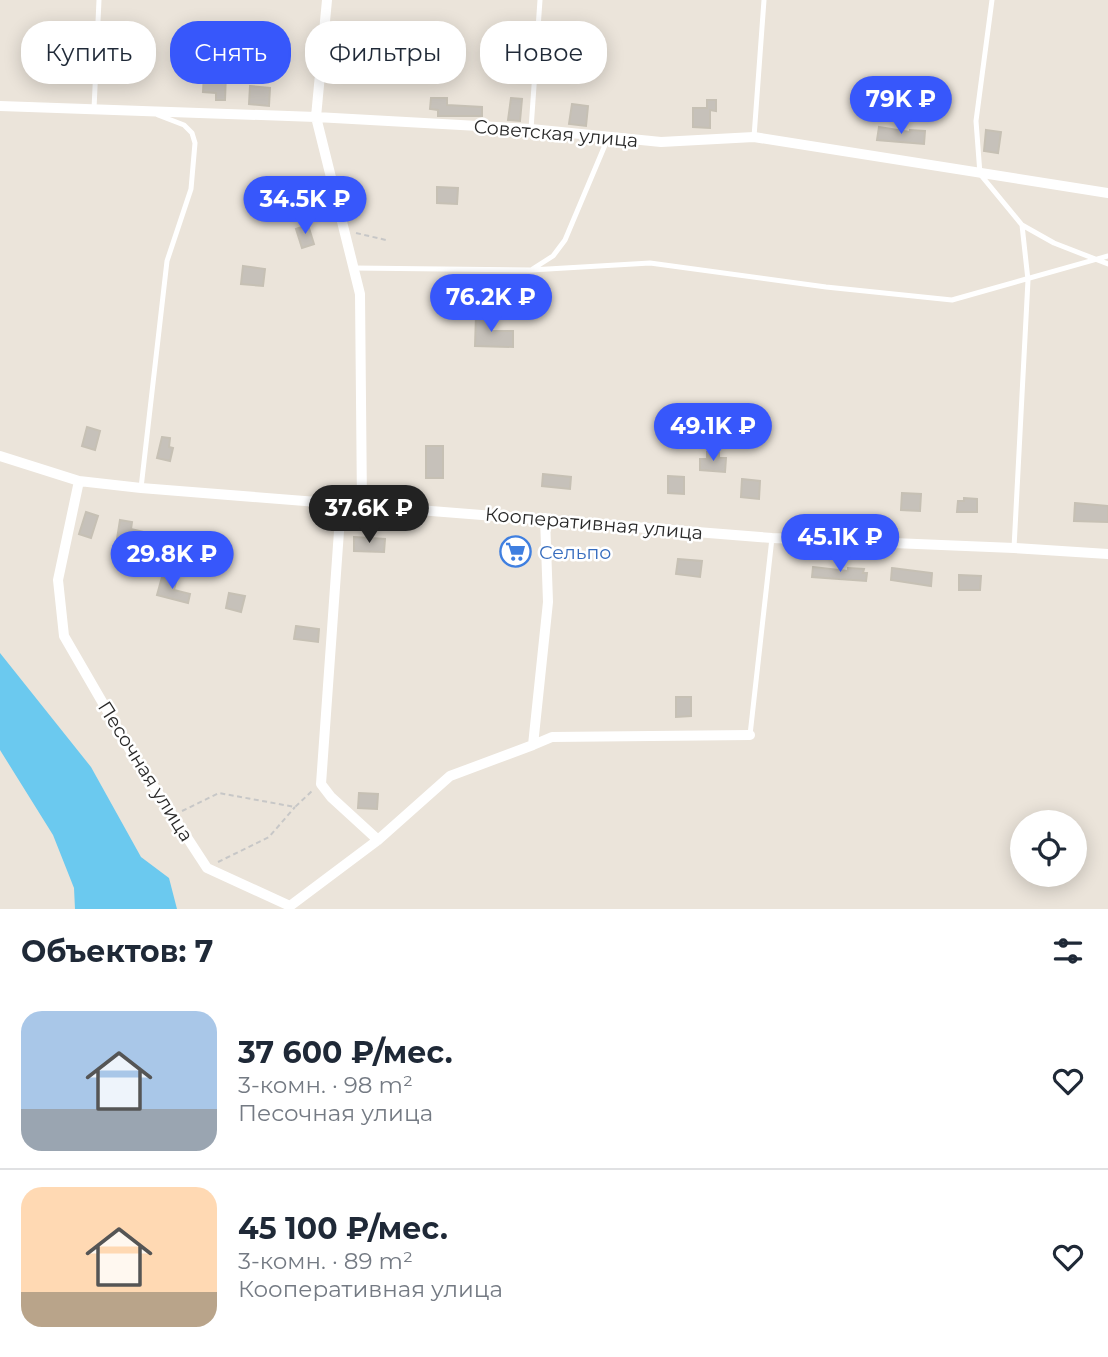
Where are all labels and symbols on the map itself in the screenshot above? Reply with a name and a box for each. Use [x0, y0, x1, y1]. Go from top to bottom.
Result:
pin: 79K ₽ [852, 76, 950, 136]
street label: Советская улица [473, 115, 639, 152]
pin: 34.5K ₽ [240, 176, 370, 236]
pin: 76.2K ₽ [426, 274, 556, 334]
pin: 49.1K ₽ [648, 404, 778, 463]
pin: 37.6K ₽ [304, 486, 434, 545]
street label: Кооперативная улица [484, 503, 704, 544]
pin: 45.1K ₽ [775, 514, 905, 574]
pin: 29.8K ₽ [107, 532, 237, 591]
supermarket icon: Сельпо [499, 535, 533, 569]
place label: Сельпо [539, 541, 611, 564]
street label: Песочная улица [93, 697, 198, 846]

